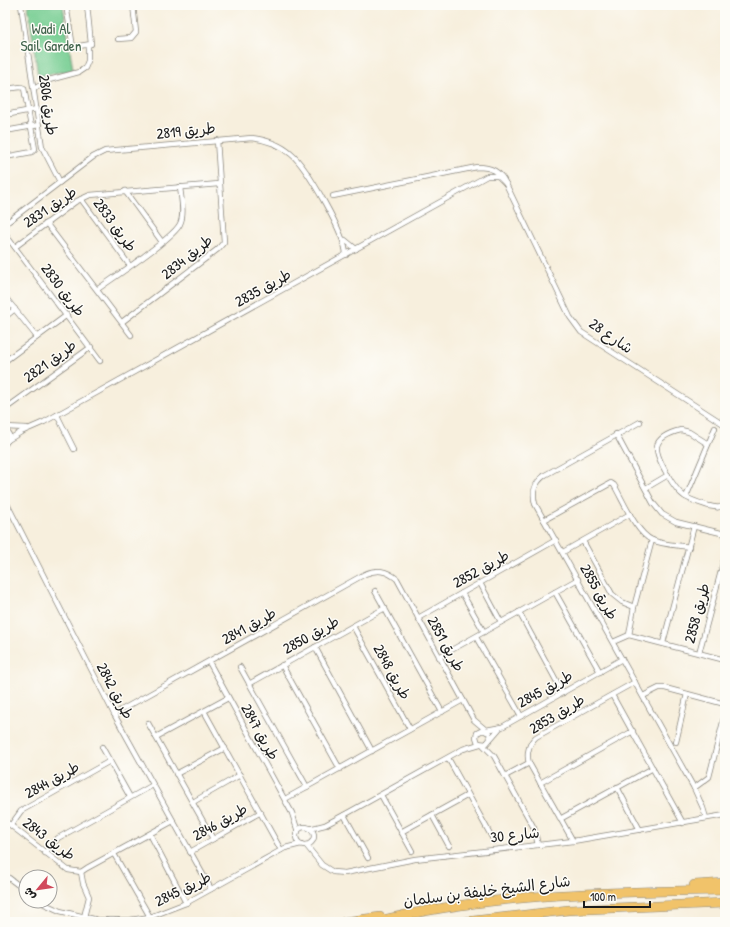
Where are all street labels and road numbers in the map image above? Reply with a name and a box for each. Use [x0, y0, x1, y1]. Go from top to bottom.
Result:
street label: طريق 2806 [34, 73, 63, 137]
street label: طريق 2819 [155, 117, 217, 144]
street label: طريق 2831 [19, 181, 81, 232]
street label: طريق 2833 [89, 193, 142, 256]
street label: طريق 2834 [156, 229, 217, 284]
street label: طريق 2830 [36, 259, 90, 321]
street label: طريق 2835 [231, 263, 295, 312]
street label: شارع 28 [585, 313, 638, 358]
street label: طريق 2821 [19, 334, 81, 387]
street label: طريق 2852 [449, 544, 513, 593]
street label: طريق 2855 [575, 560, 623, 624]
street label: طريق 2858 [678, 581, 715, 645]
street label: طريق 2841 [218, 602, 280, 649]
street label: طريق 2850 [279, 610, 343, 659]
street label: طريق 2851 [423, 612, 470, 675]
street label: طريق 2848 [369, 640, 416, 703]
street label: طريق 2842 [92, 659, 139, 723]
street label: طريق 2845 [513, 665, 576, 712]
street label: طريق 2853 [525, 689, 589, 738]
street label: طريق 2847 [236, 700, 285, 764]
street label: طريق 2844 [21, 756, 83, 803]
street label: طريق 2846 [188, 798, 251, 845]
street label: طريق 2843 [19, 812, 80, 865]
street label: شارع 30 [489, 821, 541, 848]
street label: طريق 2845 [151, 866, 215, 911]
street label: شارع الشيخ خليفة بن سلمان [402, 870, 572, 911]

